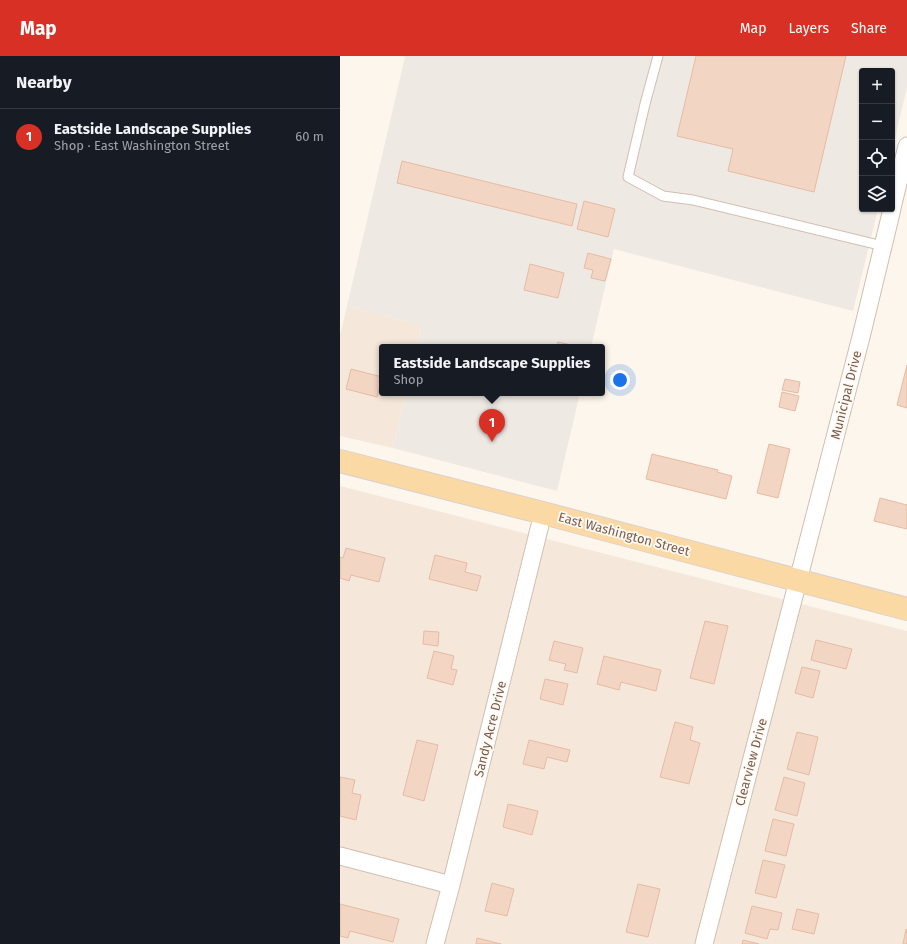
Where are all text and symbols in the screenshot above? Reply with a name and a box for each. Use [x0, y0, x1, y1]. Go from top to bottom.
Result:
text: Map [20, 17, 57, 40]
text: Map [740, 20, 766, 37]
text: Layers [788, 20, 829, 37]
text: Share [851, 20, 887, 37]
map controls [859, 68, 895, 212]
button: + [859, 68, 895, 104]
text: Nearby [16, 72, 71, 93]
button: − [859, 104, 895, 140]
text: Eastside Landscape Supplies [54, 120, 251, 138]
text: 1 [26, 129, 32, 144]
text: 60 m [295, 129, 324, 144]
text: Shop · East Washington Street [54, 138, 229, 153]
button: locate [859, 140, 895, 176]
button: layers [859, 176, 895, 212]
popup [379, 344, 605, 396]
street label: Municipal Drive [828, 349, 864, 441]
text: Eastside Landscape Supplies [393, 354, 591, 372]
your location [610, 370, 630, 390]
text: Shop [393, 372, 423, 387]
pin: 1 [479, 409, 505, 442]
street label: East Washington Street [557, 509, 692, 559]
street label: Sandy Acre Drive [471, 679, 509, 779]
street label: Clearview Drive [732, 716, 770, 808]

